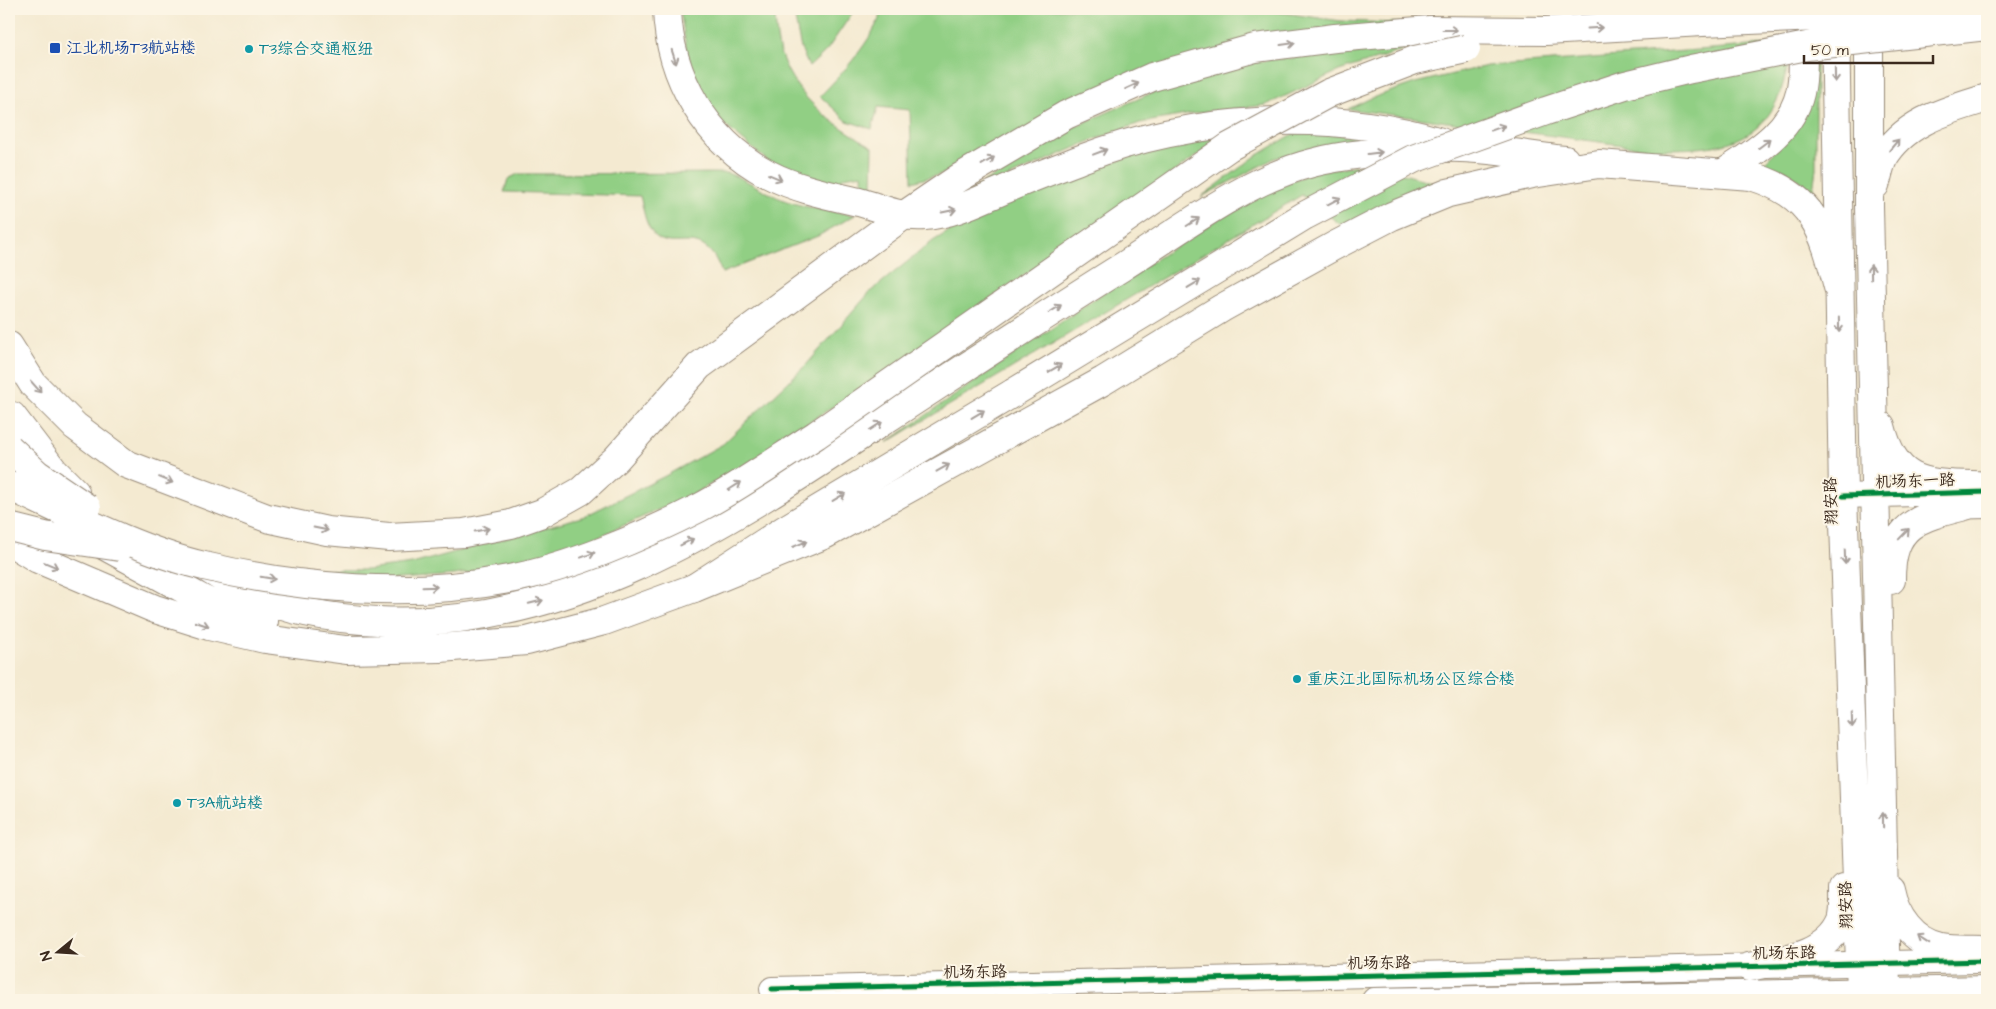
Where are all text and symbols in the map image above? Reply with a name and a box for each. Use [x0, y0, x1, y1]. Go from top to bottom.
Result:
one-way arrow [1587, 23, 1603, 32]
one-way arrow [1442, 25, 1458, 35]
scale bar [1804, 32, 1932, 64]
place label: 江北机场T3航站楼 [66, 37, 196, 59]
place label: T3综合交通枢纽 [259, 38, 373, 60]
one-way arrow [1280, 39, 1296, 49]
text: 50 m [1811, 40, 1849, 61]
marker: 江北机场T3航站楼 [48, 41, 62, 55]
marker: T3综合交通枢纽 [243, 43, 255, 55]
one-way arrow [670, 48, 679, 64]
one-way arrow [1830, 66, 1840, 83]
one-way arrow [1124, 80, 1139, 90]
one-way arrow [1490, 123, 1505, 132]
one-way arrow [1757, 139, 1770, 150]
one-way arrow [1888, 139, 1900, 152]
one-way arrow [1091, 147, 1107, 156]
one-way arrow [1367, 148, 1383, 158]
one-way arrow [980, 155, 994, 165]
one-way arrow [767, 173, 782, 183]
one-way arrow [1326, 196, 1341, 206]
one-way arrow [940, 206, 956, 216]
one-way arrow [1186, 217, 1200, 228]
one-way arrow [1866, 264, 1876, 280]
one-way arrow [1187, 278, 1201, 289]
one-way arrow [1048, 303, 1062, 313]
one-way arrow [1834, 317, 1843, 333]
one-way arrow [1048, 362, 1062, 372]
one-way arrow [30, 380, 42, 393]
one-way arrow [971, 409, 986, 419]
one-way arrow [868, 421, 882, 431]
one-way arrow [936, 463, 950, 473]
street label: 机场东一路 [1875, 469, 1955, 493]
one-way arrow [158, 476, 173, 485]
street label: 翔安路 [1819, 477, 1843, 525]
one-way arrow [727, 480, 741, 490]
one-way arrow [831, 492, 845, 502]
one-way arrow [312, 525, 328, 535]
one-way arrow [474, 525, 490, 534]
one-way arrow [1898, 527, 1910, 540]
one-way arrow [679, 537, 694, 546]
one-way arrow [792, 539, 807, 549]
one-way arrow [1841, 549, 1850, 565]
one-way arrow [580, 550, 595, 559]
one-way arrow [43, 561, 58, 571]
one-way arrow [260, 574, 276, 584]
one-way arrow [422, 583, 438, 592]
one-way arrow [528, 597, 544, 606]
one-way arrow [194, 620, 210, 629]
place label: 重庆江北国际机场公区综合楼 [1307, 668, 1515, 690]
marker: 重庆江北国际机场公区综合楼 [1291, 673, 1303, 685]
one-way arrow [1847, 711, 1856, 727]
place label: T3A航站楼 [187, 792, 263, 814]
marker: T3A航站楼 [171, 797, 183, 809]
one-way arrow [1878, 812, 1888, 828]
street label: 翔安路 [1834, 881, 1858, 929]
north arrow [32, 926, 82, 976]
one-way arrow [1916, 935, 1930, 945]
street label: 机场东路 [1752, 941, 1816, 965]
text: N [36, 948, 57, 963]
street label: 机场东路 [1347, 951, 1411, 975]
street label: 机场东路 [943, 960, 1007, 984]

